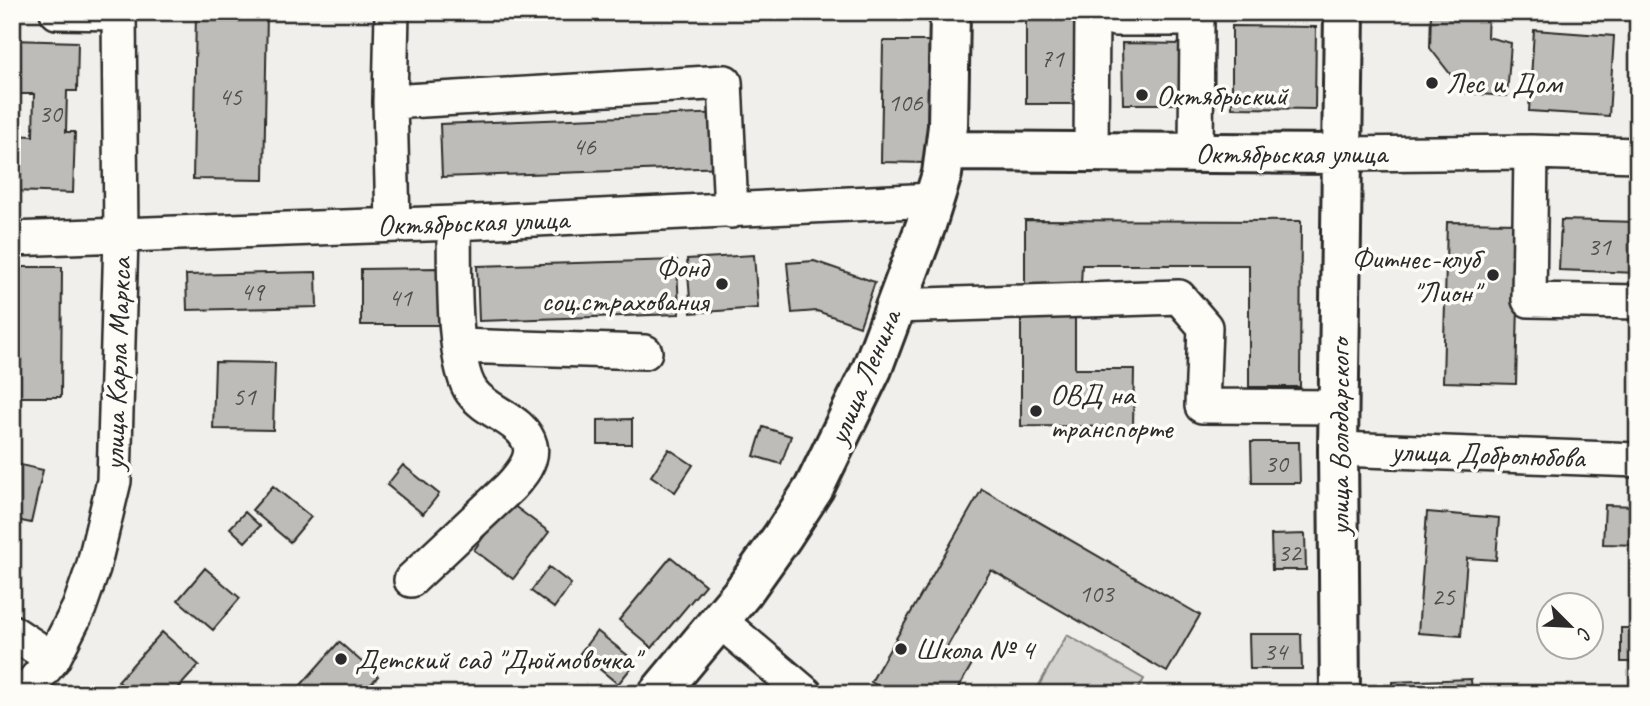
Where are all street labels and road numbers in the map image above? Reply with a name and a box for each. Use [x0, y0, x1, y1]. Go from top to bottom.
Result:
street label: Октябрьская улица [1195, 134, 1390, 172]
street label: Октябрьская улица [377, 200, 572, 244]
street label: улица Карла Маркса [94, 255, 140, 473]
street label: улица Ленина [818, 301, 910, 452]
street label: улица Володарского [1320, 335, 1358, 538]
street label: улица Добролюбова [1389, 432, 1587, 476]

